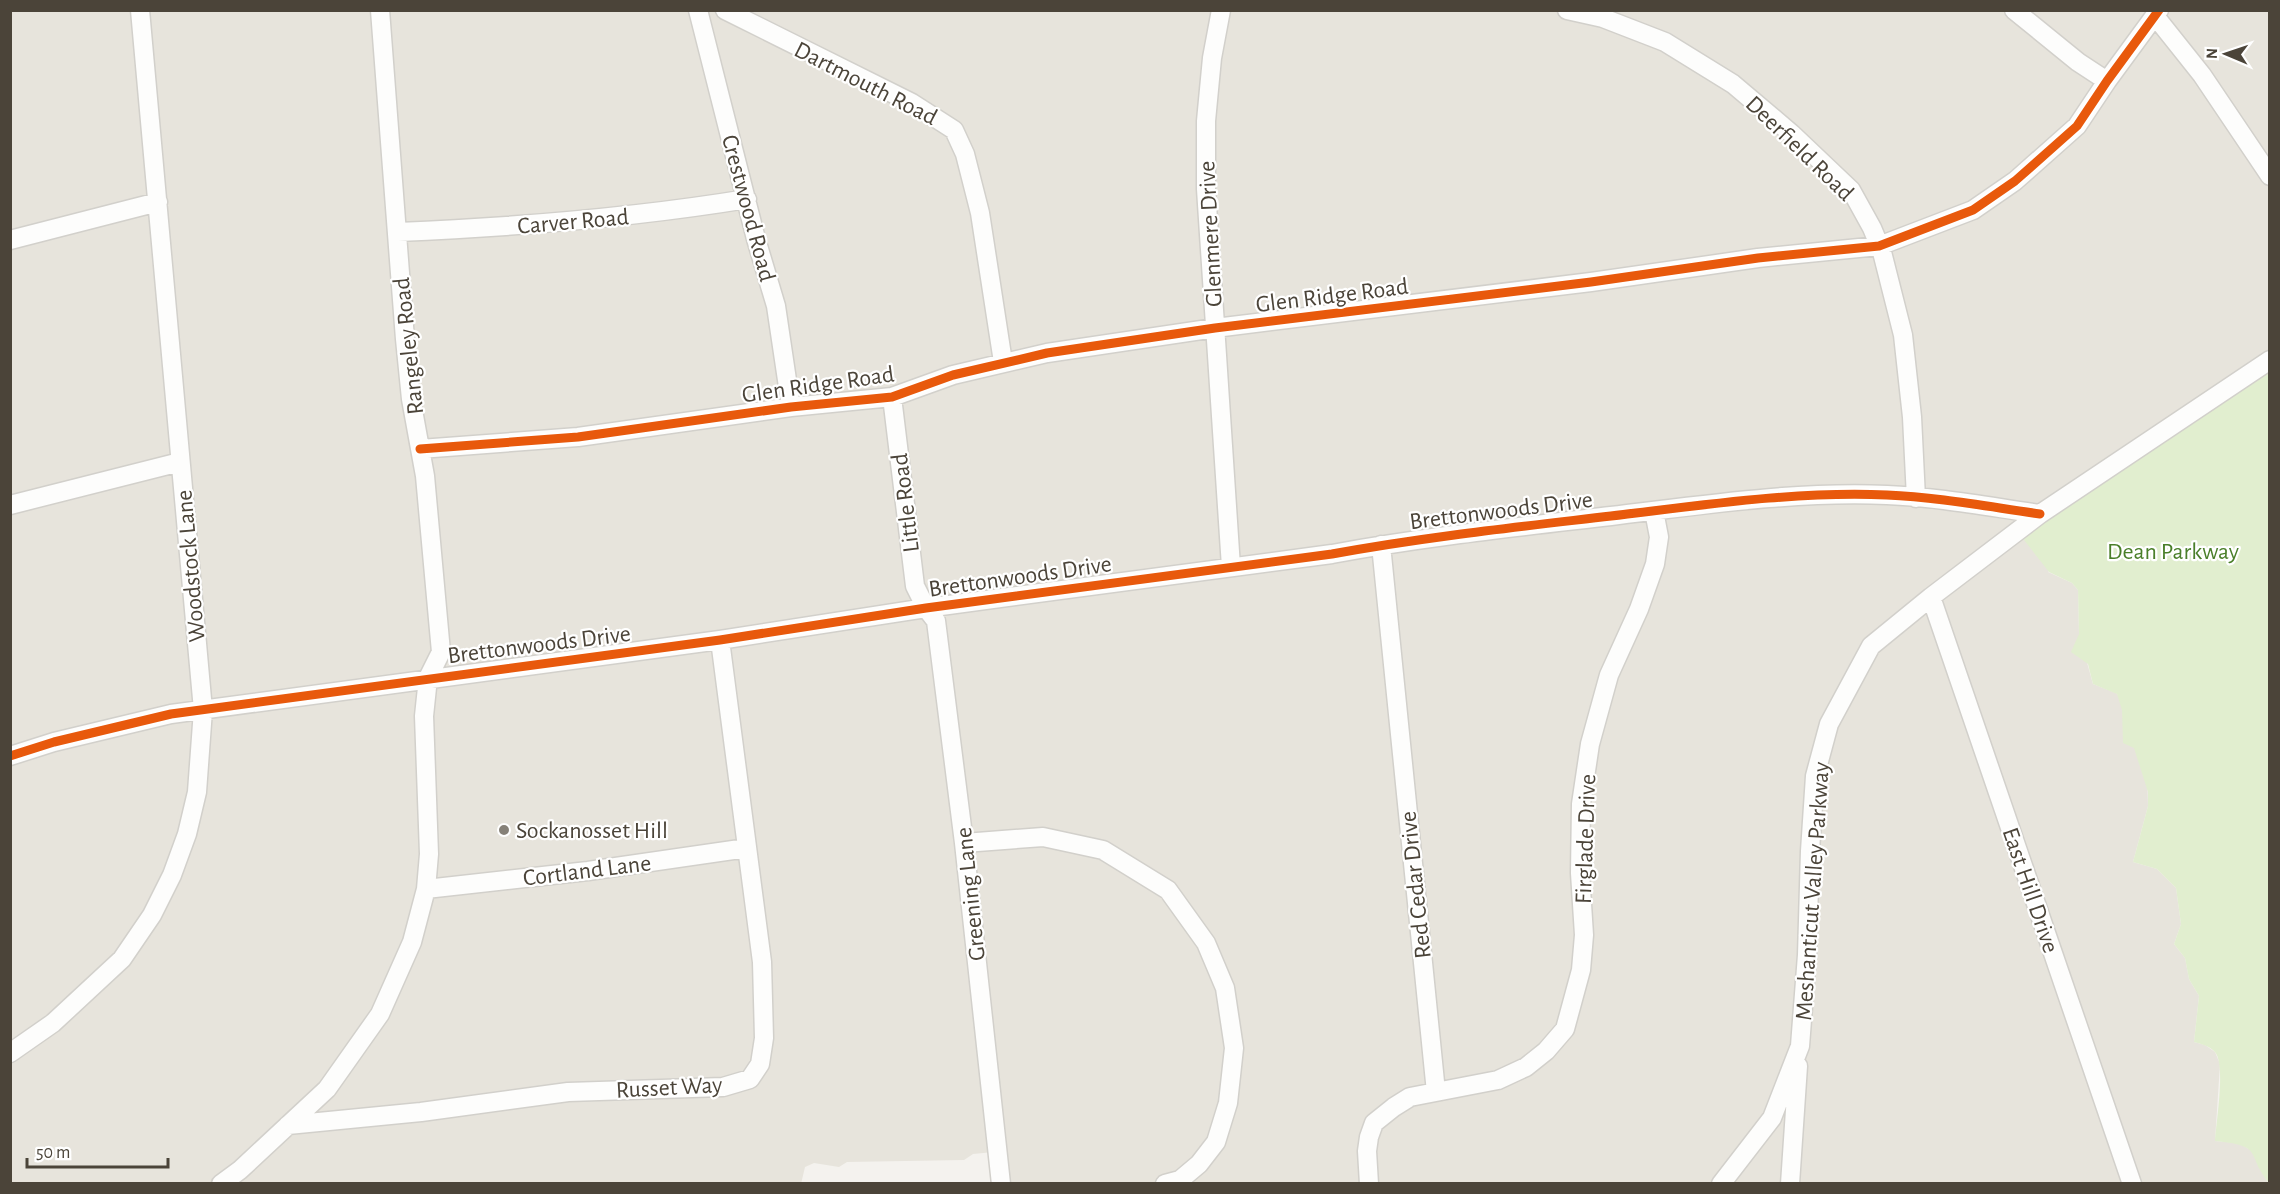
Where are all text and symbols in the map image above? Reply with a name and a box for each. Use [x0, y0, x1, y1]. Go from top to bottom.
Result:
north arrow [2196, 24, 2256, 84]
street label: Dartmouth Road [790, 38, 941, 130]
text: N [2204, 48, 2220, 59]
street label: Deerfield Road [1741, 92, 1858, 206]
street label: Crestwood Road [717, 132, 779, 284]
street label: Glenmere Drive [1195, 160, 1227, 308]
street label: Carver Road [516, 205, 630, 239]
street label: Glen Ridge Road [1254, 275, 1410, 317]
street label: Rangeley Road [390, 276, 428, 416]
street label: Glen Ridge Road [740, 362, 896, 408]
street label: Little Road [888, 452, 924, 554]
street label: Brettonwoods Drive [1408, 488, 1594, 534]
street label: Woodstock Lane [172, 489, 210, 643]
park label: Dean Parkway [2107, 540, 2239, 564]
street label: Brettonwoods Drive [927, 552, 1113, 602]
street label: Brettonwoods Drive [446, 622, 632, 668]
street label: Meshanticut Valley Parkway [1792, 761, 1834, 1021]
street label: Firglade Drive [1572, 774, 1600, 904]
street label: Red Cedar Drive [1396, 810, 1436, 960]
place label: Sockanosset Hill [516, 819, 668, 843]
marker: Sockanosset Hill [497, 823, 511, 837]
street label: East Hill Drive [1997, 825, 2063, 956]
street label: Greening Lane [952, 826, 990, 962]
street label: Cortland Lane [522, 851, 653, 891]
street label: Russet Way [615, 1073, 723, 1103]
scale bar [27, 1131, 168, 1169]
text: 50 m [36, 1144, 70, 1162]

